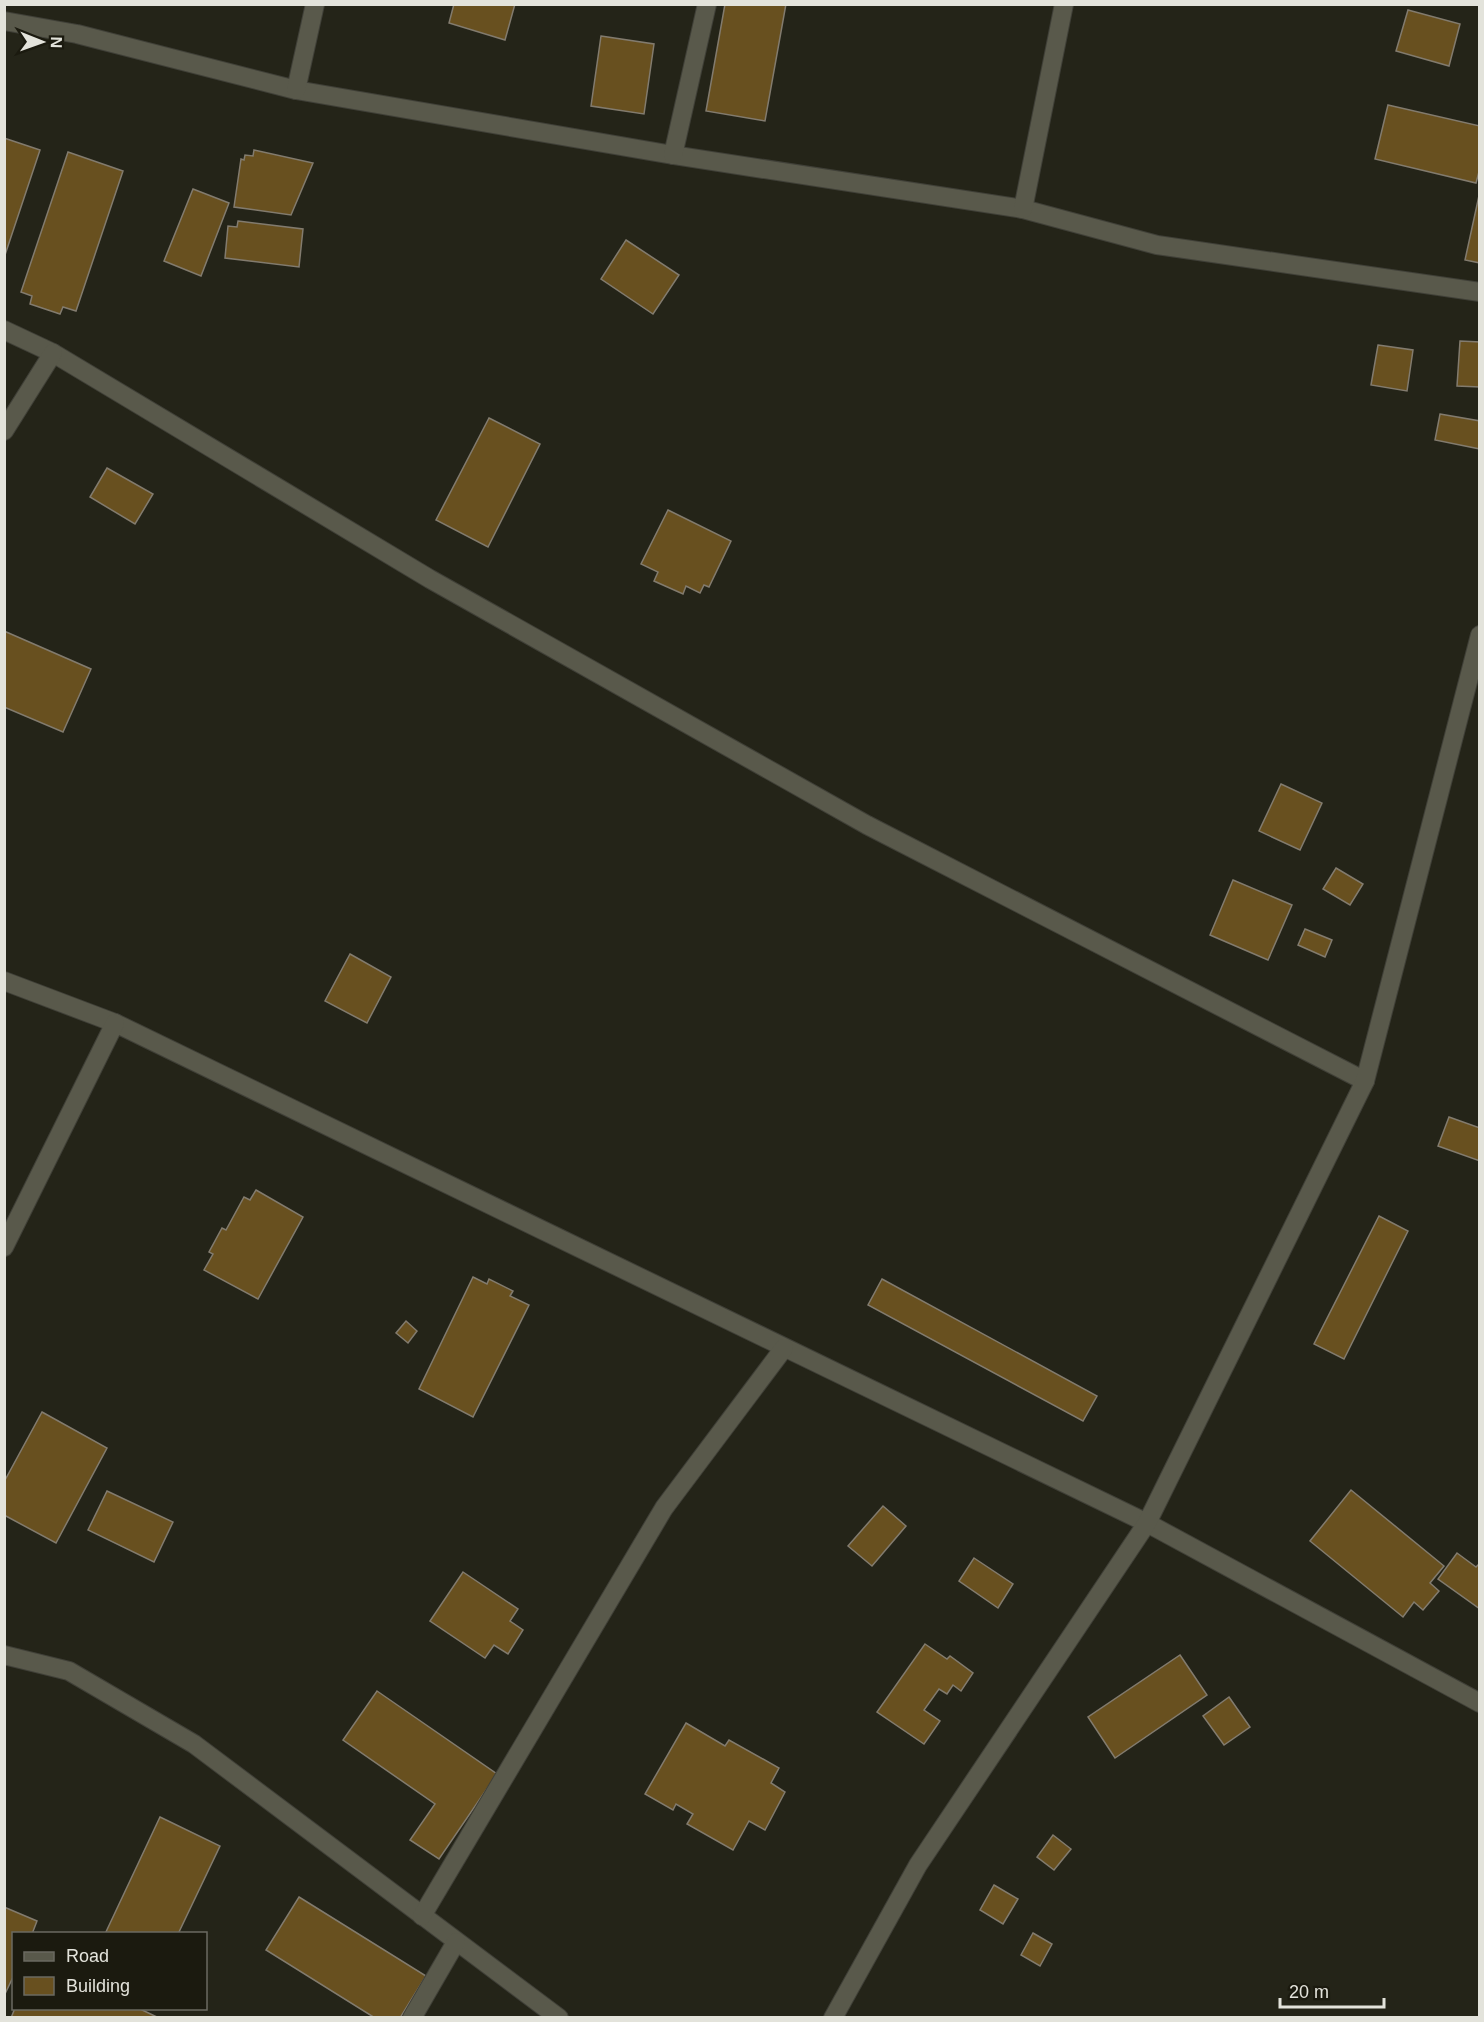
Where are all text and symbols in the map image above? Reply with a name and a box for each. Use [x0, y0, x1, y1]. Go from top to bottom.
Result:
north arrow [12, 12, 72, 72]
text: N [48, 36, 65, 48]
legend [12, 1932, 207, 2010]
text: Road [66, 1946, 109, 1966]
scale bar [1280, 1971, 1384, 2009]
text: Building [66, 1976, 130, 1996]
text: 20 m [1289, 1982, 1329, 2002]

